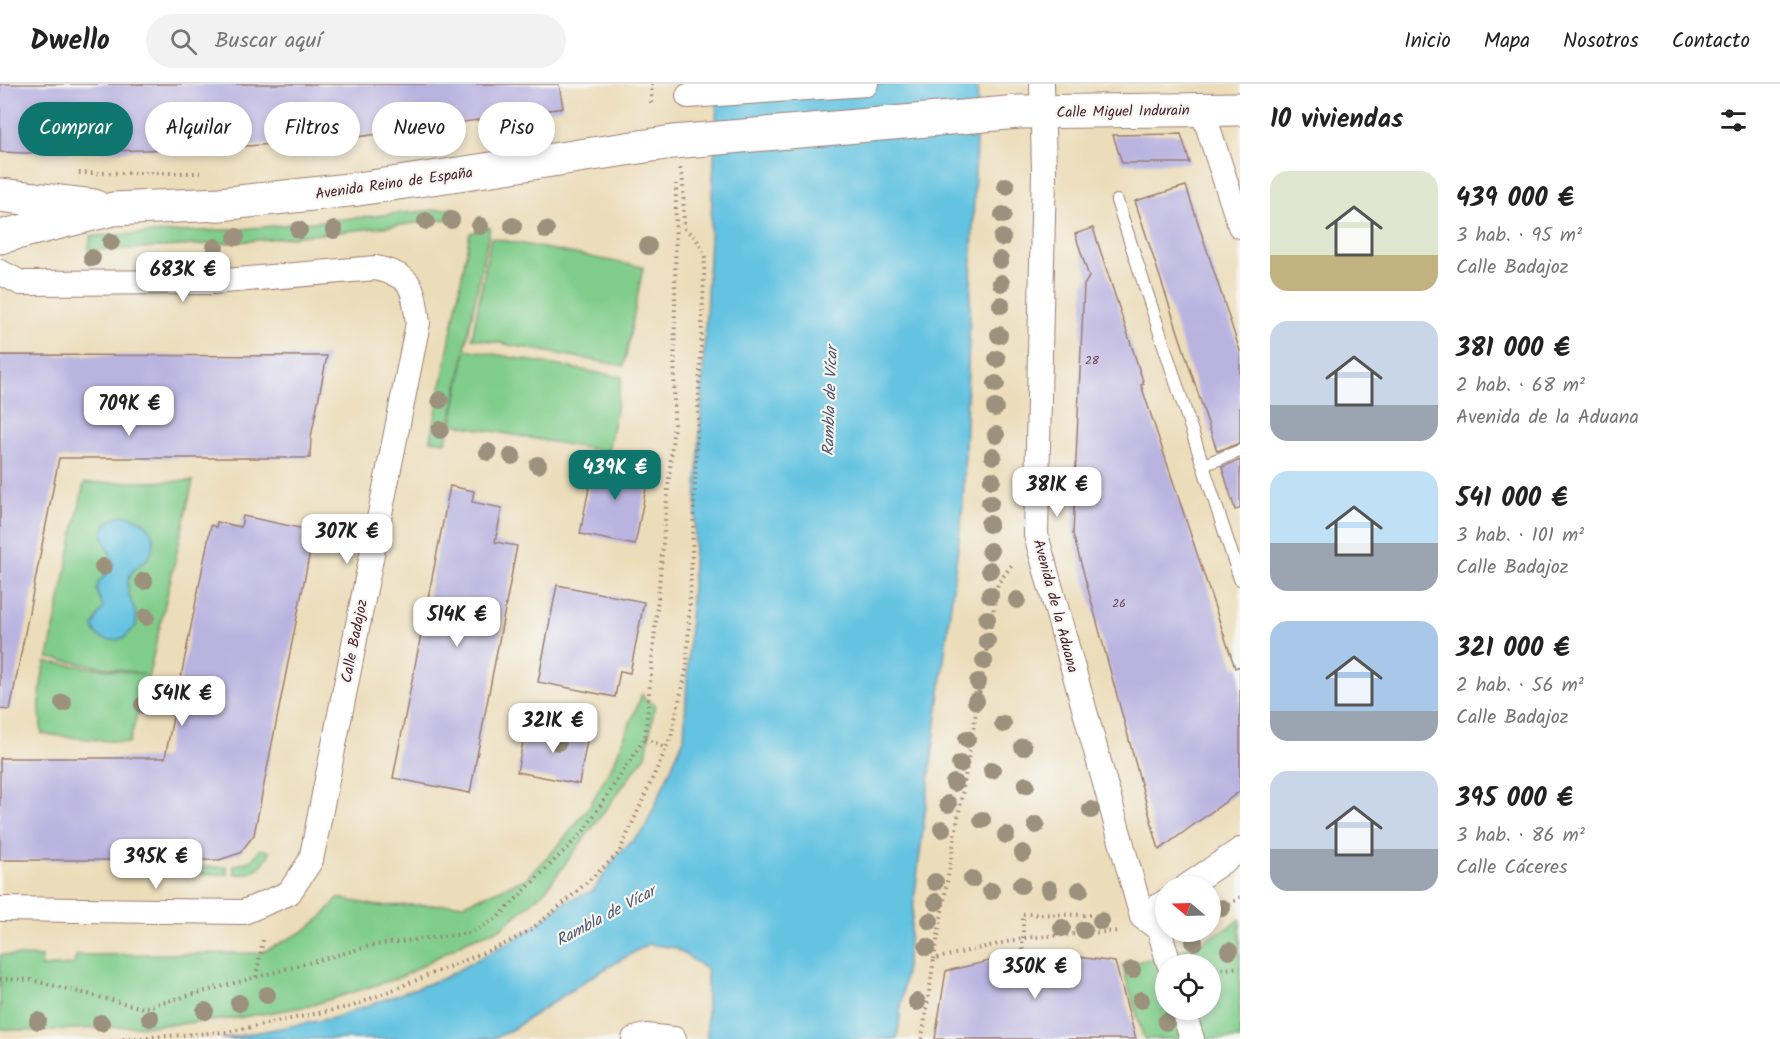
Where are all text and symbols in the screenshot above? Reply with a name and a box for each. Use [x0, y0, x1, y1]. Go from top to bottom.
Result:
search box [146, 14, 566, 68]
text: Dwello [30, 19, 110, 64]
text: Buscar aquí [215, 24, 322, 59]
icon: search [167, 25, 200, 58]
text: Inicio [1404, 25, 1451, 58]
text: Mapa [1484, 25, 1530, 58]
text: Nosotros [1563, 25, 1639, 58]
text: Contacto [1672, 25, 1750, 58]
street label: Calle Miguel Indurain [1056, 99, 1190, 125]
text: 10 viviendas [1270, 99, 1403, 141]
chip: Comprar [18, 102, 133, 156]
chip: Alquilar [145, 102, 252, 156]
chip: Filtros [264, 102, 360, 156]
chip: Nuevo [372, 102, 466, 156]
chip: Piso [478, 102, 555, 156]
icon: filters [1717, 104, 1750, 137]
street label: Avenida Reino de España [314, 161, 474, 207]
text: 439 000 € [1456, 178, 1574, 220]
icon: home [1318, 195, 1390, 267]
text: 3 hab. · 95 m² [1456, 220, 1582, 252]
pin: 683K € [134, 252, 232, 303]
text: Calle Badajoz [1456, 252, 1569, 284]
text: 683K € [150, 255, 216, 287]
text: 381 000 € [1456, 328, 1570, 370]
water label: Rambla de Vícar [816, 342, 845, 456]
icon: home [1318, 345, 1390, 417]
house number: 28 [1085, 351, 1100, 370]
text: 2 hab. · 68 m² [1456, 370, 1585, 402]
pin: 709K € [80, 386, 178, 437]
text: 709K € [98, 389, 160, 421]
text: Avenida de la Aduana [1456, 402, 1639, 434]
pin: 439K € [566, 450, 664, 501]
text: 439K € [583, 453, 647, 485]
pin: 381K € [1008, 467, 1106, 518]
text: 381K € [1026, 470, 1088, 502]
text: 541 000 € [1456, 478, 1568, 520]
icon: home [1318, 495, 1390, 567]
pin: 307K € [298, 514, 396, 565]
text: 307K € [315, 517, 379, 549]
text: 3 hab. · 101 m² [1456, 520, 1584, 552]
street label: Avenida de la Aduana [1026, 537, 1084, 676]
text: Calle Badajoz [1456, 552, 1569, 584]
house number: 26 [1112, 594, 1126, 613]
street label: Calle Badajoz [335, 597, 375, 685]
pin: 514K € [408, 597, 506, 648]
text: 514K € [427, 600, 487, 632]
text: 321 000 € [1456, 628, 1570, 670]
icon: home [1318, 645, 1390, 717]
text: 2 hab. · 56 m² [1456, 670, 1584, 702]
pin: 541K € [133, 676, 231, 727]
text: 541K € [152, 679, 212, 711]
text: Calle Badajoz [1456, 702, 1569, 734]
pin: 321K € [504, 703, 602, 754]
text: 321K € [522, 706, 584, 738]
text: 395 000 € [1456, 778, 1573, 820]
icon: home [1318, 795, 1390, 867]
text: 3 hab. · 86 m² [1456, 820, 1585, 852]
pin: 395K € [107, 839, 205, 890]
text: 395K € [124, 842, 188, 874]
text: Calle Cáceres [1456, 852, 1568, 884]
north arrow [1155, 876, 1221, 942]
map controls [1155, 876, 1221, 1020]
water label: Rambla de Vícar [551, 878, 663, 953]
pin: 350K € [986, 949, 1084, 1000]
text: 350K € [1003, 952, 1067, 984]
button: locate [1155, 954, 1221, 1020]

